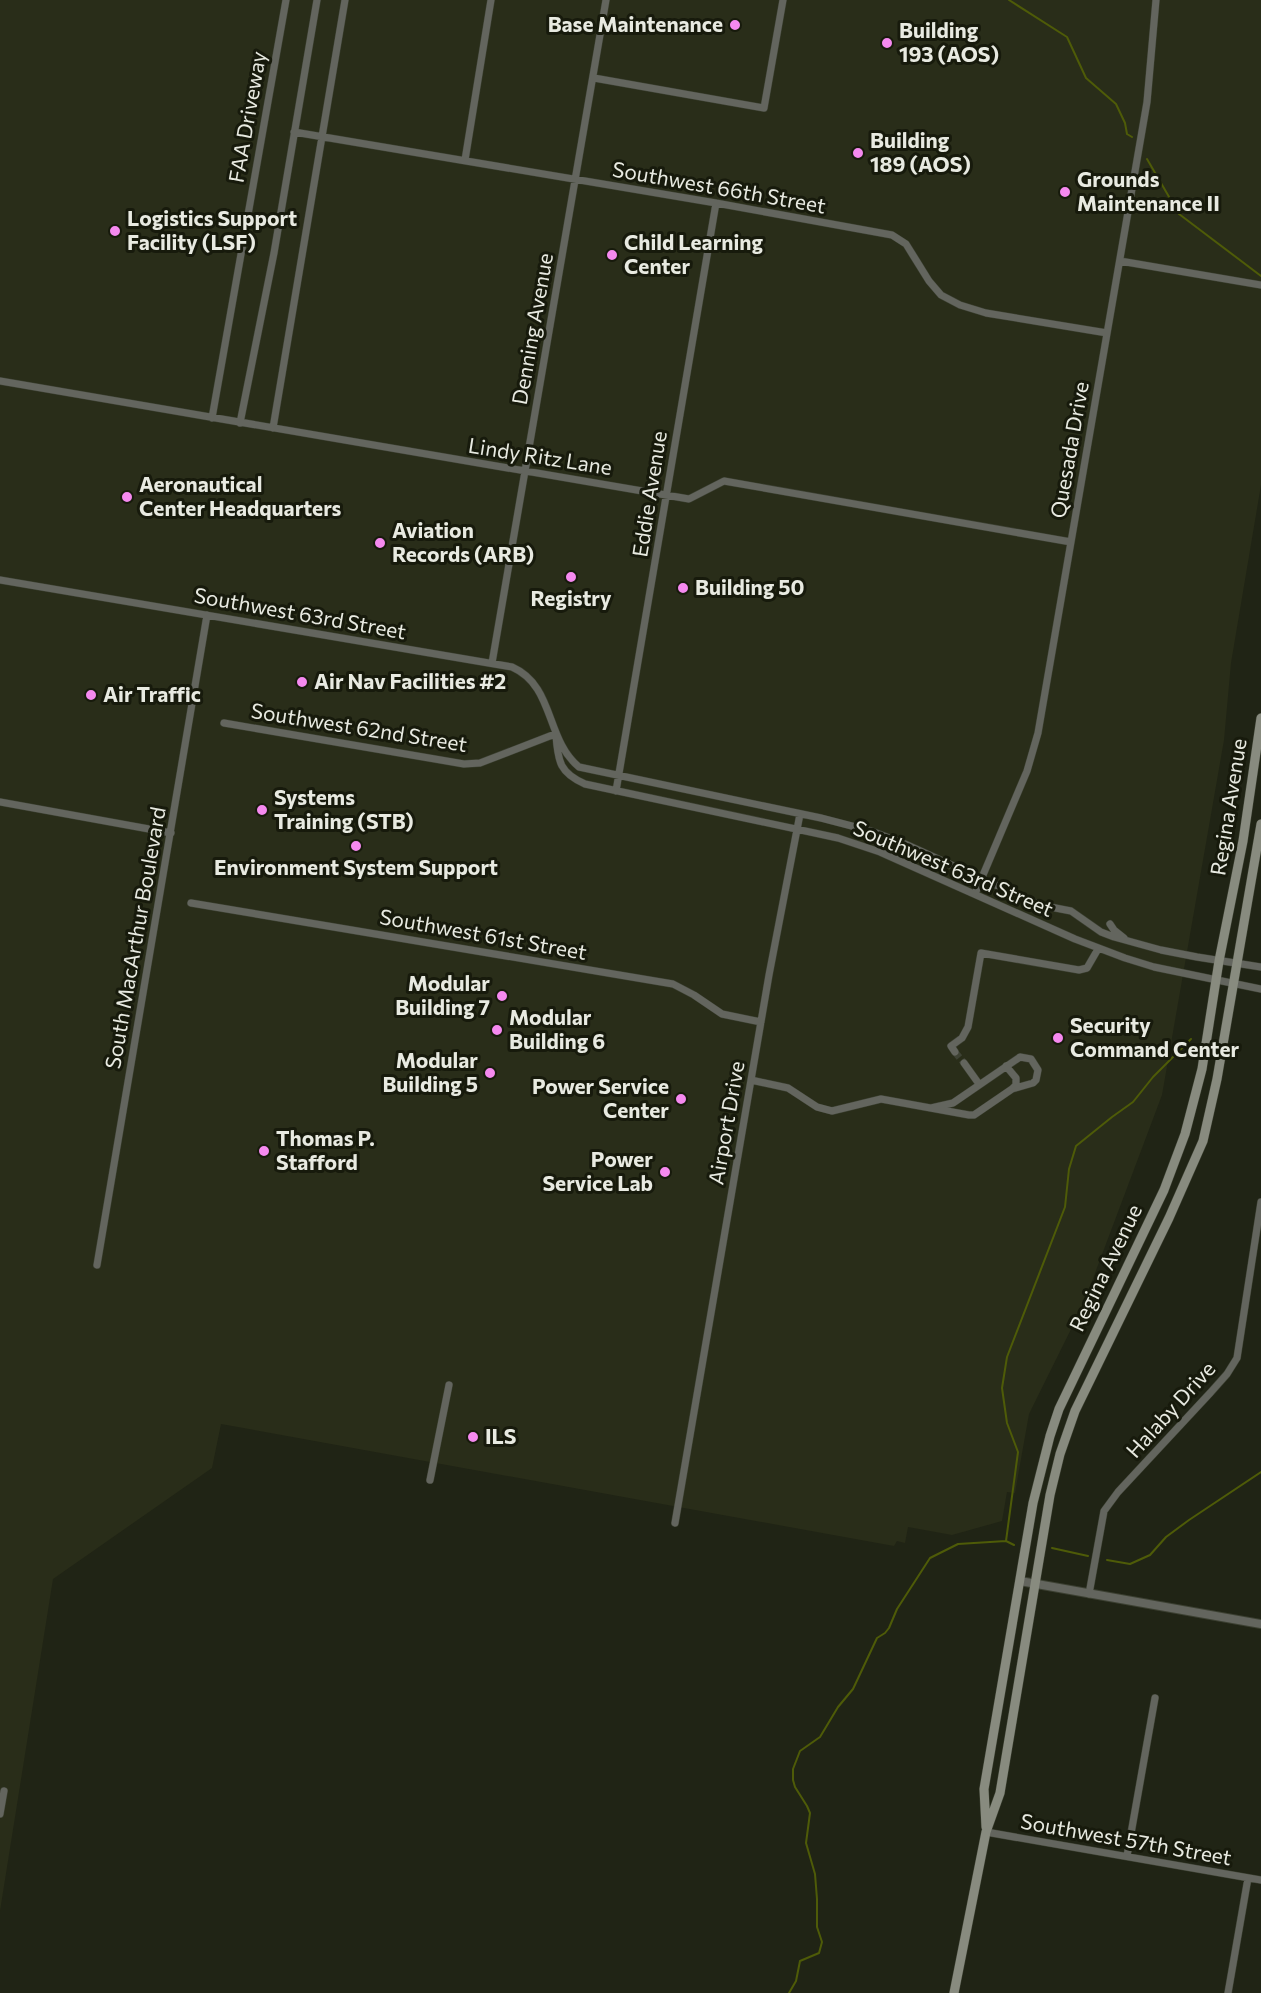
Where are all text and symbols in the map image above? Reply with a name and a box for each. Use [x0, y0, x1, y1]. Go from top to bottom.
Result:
place label: Base Maintenance [548, 11, 723, 36]
place label: Building 193 (AOS) [899, 17, 999, 66]
marker: Base Maintenance [728, 18, 742, 32]
marker: Building 193 (AOS) [880, 36, 894, 50]
street label: FAA Driveway [223, 49, 270, 184]
place label: Building 189 (AOS) [870, 127, 971, 176]
marker: Building 189 (AOS) [851, 146, 865, 160]
street label: Southwest 66th Street [611, 155, 828, 218]
place label: Grounds Maintenance II [1077, 166, 1220, 215]
marker: Grounds Maintenance II [1058, 185, 1072, 199]
place label: Logistics Support Facility (LSF) [127, 205, 297, 254]
marker: Logistics Support Facility (LSF) [108, 224, 122, 238]
place label: Child Learning Center [624, 229, 763, 278]
marker: Child Learning Center [605, 248, 619, 262]
street label: Denning Avenue [506, 251, 557, 406]
street label: Quesada Drive [1044, 379, 1093, 520]
street label: Eddie Avenue [626, 429, 671, 559]
street label: Lindy Ritz Lane [467, 432, 614, 479]
place label: Aeronautical Center Headquarters [139, 471, 342, 520]
marker: Aeronautical Center Headquarters [120, 490, 134, 504]
place label: Aviation Records (ARB) [392, 517, 534, 566]
marker: Aviation Records (ARB) [373, 536, 387, 550]
marker: Registry [564, 570, 578, 584]
place label: Building 50 [695, 574, 805, 599]
marker: Building 50 [676, 581, 690, 595]
street label: Southwest 63rd Street [192, 582, 408, 643]
place label: Registry [531, 585, 612, 610]
place label: Air Nav Facilities #2 [314, 668, 506, 693]
marker: Air Nav Facilities #2 [295, 675, 309, 689]
place label: Air Traffic [103, 681, 201, 706]
marker: Air Traffic [84, 688, 98, 702]
street label: Southwest 62nd Street [249, 697, 469, 756]
street label: Regina Avenue [1204, 737, 1251, 877]
place label: Systems Training (STB) [274, 784, 414, 833]
marker: Systems Training (STB) [255, 803, 269, 817]
street label: South MacArthur Boulevard [99, 805, 170, 1071]
street label: Southwest 63rd Street [850, 814, 1057, 921]
marker: Environment System Support [349, 839, 363, 853]
place label: Environment System Support [214, 854, 498, 879]
street label: Southwest 61st Street [378, 903, 589, 964]
place label: Modular Building 7 [395, 970, 490, 1019]
marker: Modular Building 7 [495, 989, 509, 1003]
place label: Modular Building 6 [509, 1004, 605, 1053]
place label: Security Command Center [1070, 1012, 1239, 1061]
marker: Modular Building 6 [490, 1023, 504, 1037]
marker: Security Command Center [1051, 1031, 1065, 1045]
place label: Modular Building 5 [382, 1047, 478, 1096]
street label: Airport Drive [702, 1059, 749, 1186]
marker: Modular Building 5 [483, 1066, 497, 1080]
place label: Power Service Center [532, 1073, 669, 1122]
marker: Power Service Center [674, 1092, 688, 1106]
place label: Thomas P. Stafford [276, 1125, 375, 1174]
marker: Thomas P. Stafford [257, 1144, 271, 1158]
place label: Power Service Lab [542, 1146, 653, 1195]
marker: Power Service Lab [658, 1165, 672, 1179]
street label: Regina Avenue [1063, 1200, 1146, 1335]
street label: Halaby Drive [1120, 1356, 1220, 1462]
place label: ILS [485, 1423, 516, 1448]
marker: ILS [466, 1430, 480, 1444]
street label: Southwest 57th Street [1019, 1808, 1234, 1869]

